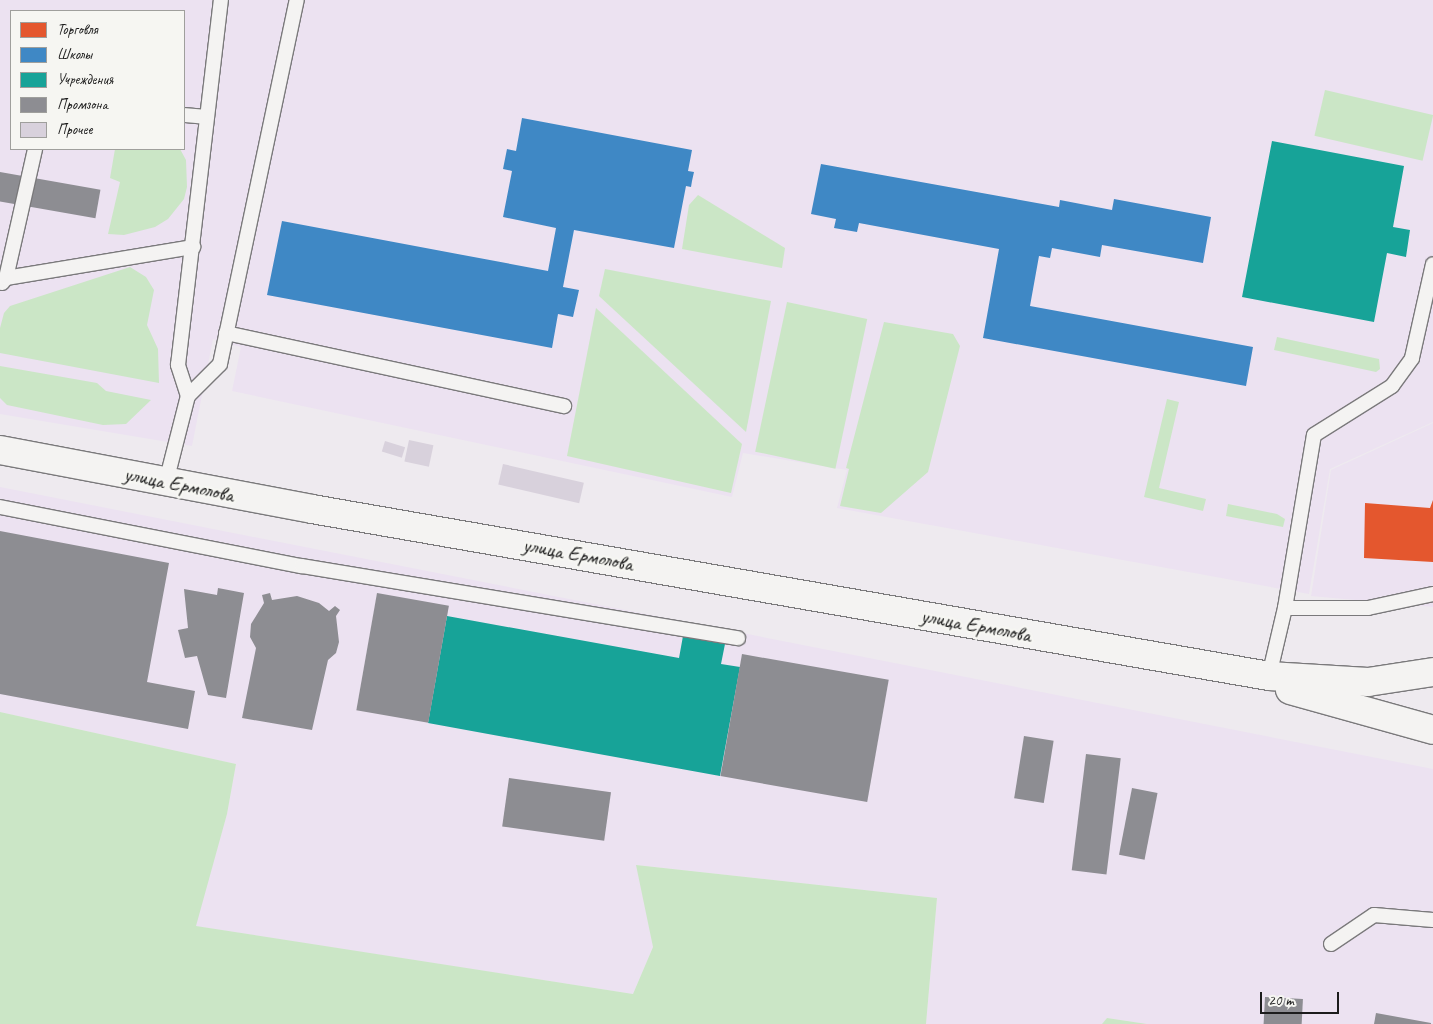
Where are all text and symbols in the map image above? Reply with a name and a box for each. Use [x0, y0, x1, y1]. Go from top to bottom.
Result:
legend [10, 10, 185, 150]
text: Торговля [57, 20, 98, 39]
text: Школы [57, 45, 92, 64]
text: Учреждения [57, 70, 113, 89]
text: Промзона [57, 95, 108, 114]
text: Прочее [57, 120, 92, 139]
street label: улица Ермолова [121, 461, 237, 507]
street label: улица Ермолова [520, 532, 636, 576]
street label: улица Ермолова [918, 603, 1034, 647]
scale bar [1263, 982, 1342, 1014]
text: 20 m [1268, 991, 1294, 1010]

